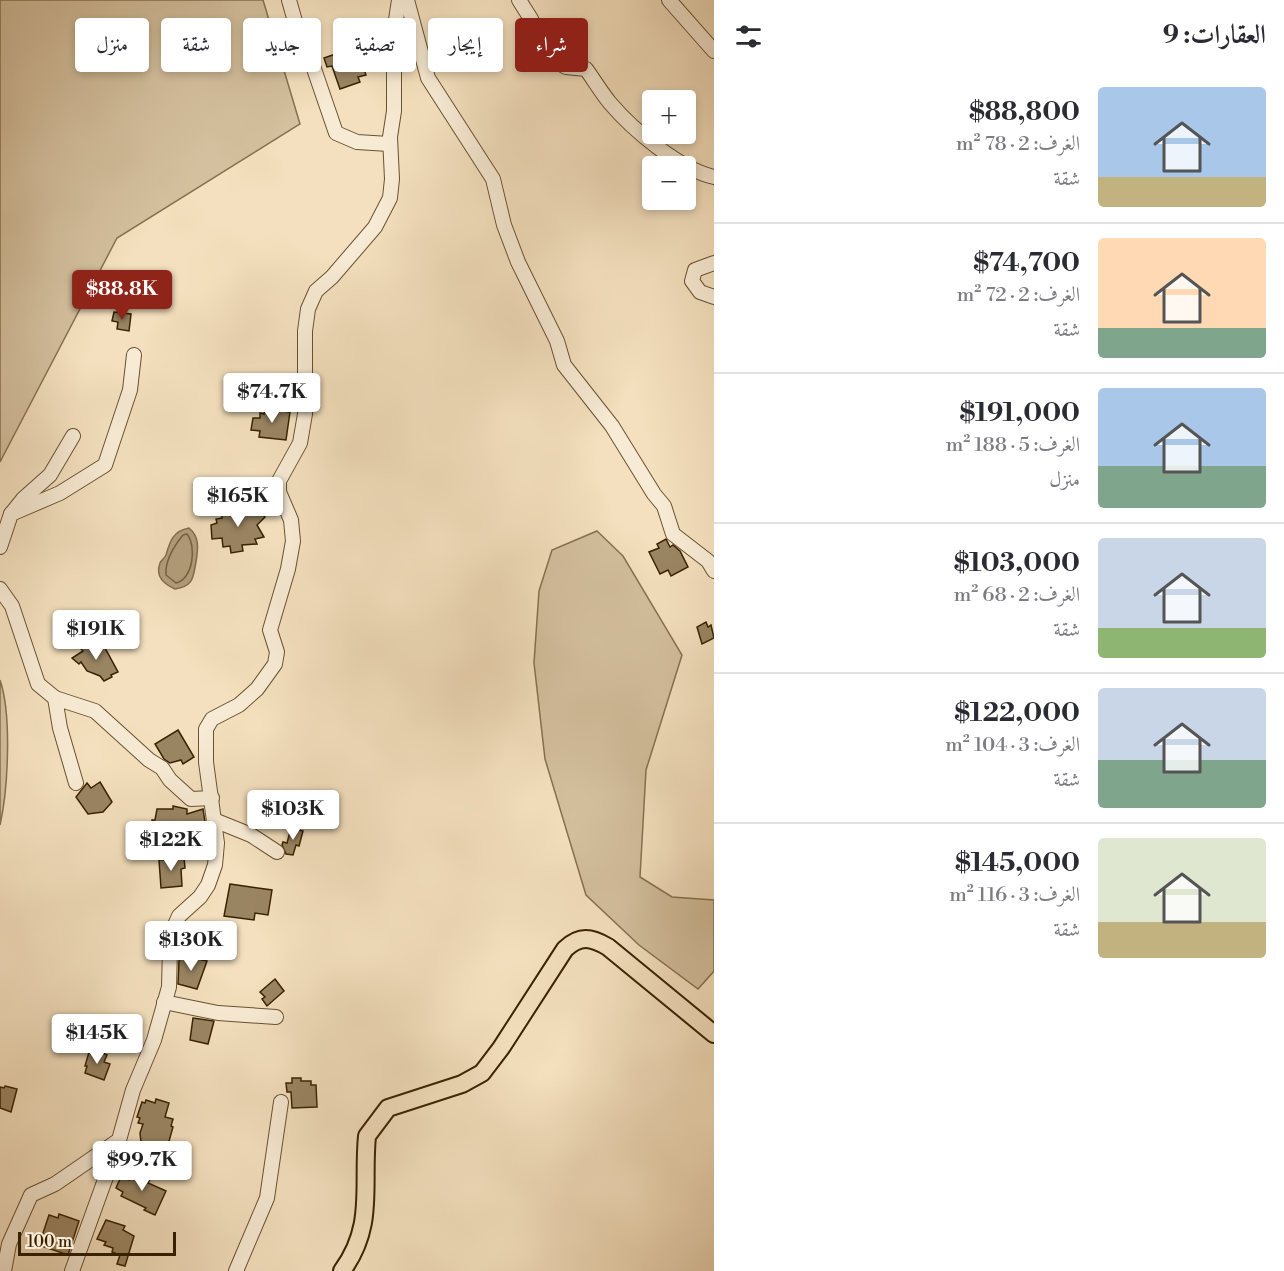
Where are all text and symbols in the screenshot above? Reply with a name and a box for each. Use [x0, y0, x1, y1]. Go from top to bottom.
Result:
chip: منزل [75, 18, 149, 72]
chip: شقة [161, 18, 231, 72]
chip: جديد [243, 18, 321, 72]
chip: تصفية [333, 18, 416, 72]
chip: إيجار [428, 18, 503, 72]
chip: شراء [515, 18, 588, 72]
text: العقارات: 9 [1163, 19, 1266, 51]
icon: filters [732, 20, 765, 53]
map controls [642, 90, 696, 210]
button: + [642, 90, 696, 144]
text: $88,800 [969, 96, 1080, 128]
icon: home [1146, 111, 1218, 183]
text: الغرف: 2 · 78 m² [956, 132, 1080, 157]
button: − [642, 156, 696, 210]
text: شقة [1054, 167, 1080, 192]
text: $74,700 [973, 247, 1080, 279]
icon: home [1146, 262, 1218, 334]
pin: $88.8K [73, 270, 171, 321]
text: $88.8K [86, 277, 158, 302]
text: الغرف: 2 · 72 m² [957, 283, 1080, 308]
text: شقة [1054, 318, 1080, 343]
pin: $74.7K [223, 373, 321, 424]
text: $74.7K [237, 380, 307, 405]
text: $191,000 [960, 397, 1080, 429]
icon: home [1146, 412, 1218, 484]
text: الغرف: 5 · 188 m² [946, 433, 1080, 458]
text: منزل [1049, 468, 1080, 493]
pin: $165K [196, 477, 280, 528]
text: $165K [207, 484, 269, 509]
text: $103,000 [954, 547, 1080, 579]
icon: home [1146, 562, 1218, 634]
text: الغرف: 2 · 68 m² [954, 583, 1080, 608]
pin: $191K [54, 610, 138, 661]
text: $191K [67, 617, 125, 642]
text: شقة [1054, 618, 1080, 643]
text: $122,000 [954, 697, 1080, 729]
icon: home [1146, 712, 1218, 784]
text: الغرف: 3 · 104 m² [945, 733, 1080, 758]
text: شقة [1054, 768, 1080, 793]
pin: $103K [251, 790, 335, 841]
text: $103K [261, 797, 325, 822]
pin: $122K [129, 821, 213, 872]
text: $122K [139, 828, 203, 853]
text: $145,000 [955, 847, 1080, 879]
icon: home [1146, 862, 1218, 934]
text: الغرف: 3 · 116 m² [949, 883, 1080, 908]
text: شقة [1054, 918, 1080, 943]
pin: $130K [149, 921, 233, 972]
text: $130K [159, 928, 223, 953]
pin: $145K [55, 1014, 139, 1065]
text: $145K [66, 1021, 128, 1046]
pin: $99.7K [93, 1141, 191, 1192]
text: $99.7K [107, 1148, 177, 1173]
scale bar [18, 1229, 176, 1256]
text: 100 m [27, 1232, 72, 1252]

